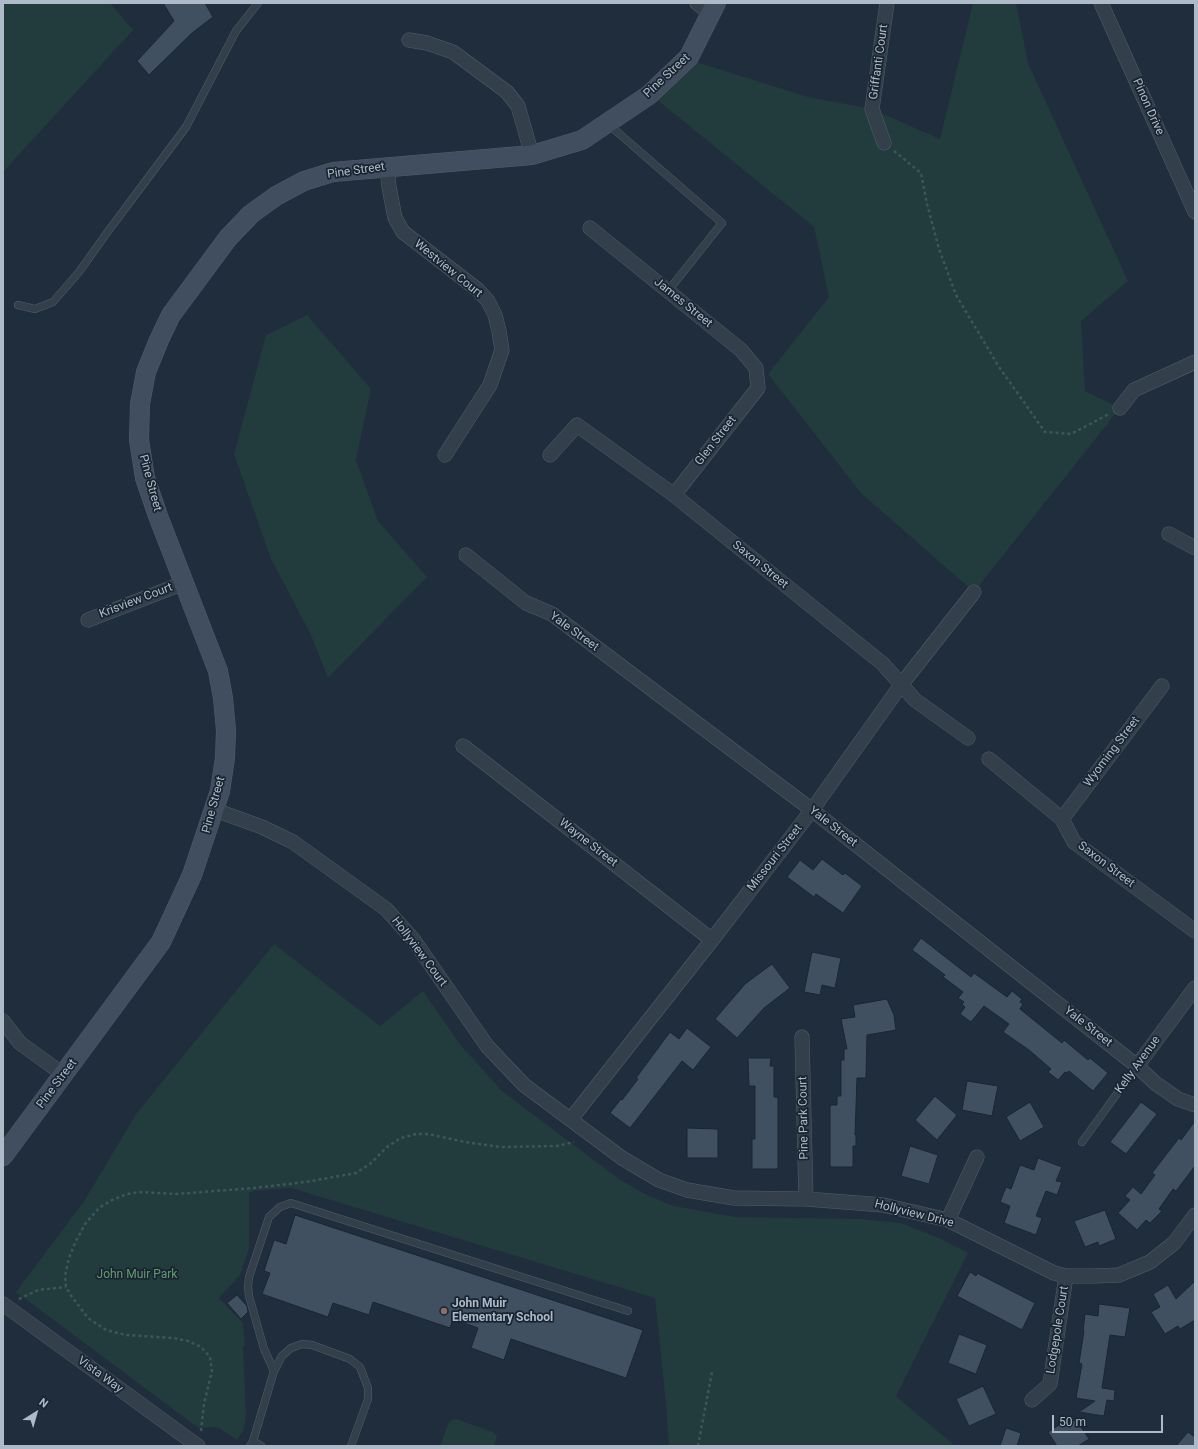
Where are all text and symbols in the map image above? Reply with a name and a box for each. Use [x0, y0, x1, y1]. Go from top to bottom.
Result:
street label: Griffanti Court [867, 23, 891, 101]
street label: Pine Street [641, 51, 693, 101]
street label: Pinon Drive [1129, 76, 1167, 138]
street label: Pine Street [326, 160, 386, 182]
street label: Westview Court [411, 237, 485, 301]
street label: James Street [651, 275, 715, 331]
street label: Glen Street [692, 413, 740, 469]
street label: Pine Street [136, 453, 164, 513]
street label: Saxon Street [729, 538, 791, 592]
street label: Krisview Court [97, 580, 175, 622]
street label: Yale Street [547, 609, 601, 655]
street label: Wyoming Street [1081, 714, 1143, 790]
street label: Pine Street [200, 775, 228, 835]
street label: Yale Street [806, 804, 860, 850]
street label: Wayne Street [556, 816, 620, 870]
street label: Missouri Street [744, 822, 806, 894]
street label: Saxon Street [1075, 839, 1137, 891]
street label: Hollyview Court [388, 914, 450, 990]
street label: Yale Street [1061, 1004, 1115, 1050]
street label: Kelly Avenue [1112, 1033, 1164, 1097]
street label: Pine Street [34, 1056, 80, 1112]
street label: Pine Park Court [796, 1076, 812, 1160]
street label: Hollyview Drive [873, 1197, 955, 1231]
park label: John Muir Park [97, 1268, 177, 1282]
street label: Lodgepole Court [1044, 1285, 1072, 1375]
place label: John Muir Elementary School [452, 1297, 553, 1325]
marker: John Muir Elementary School [439, 1306, 449, 1316]
street label: Vista Way [74, 1354, 126, 1396]
north arrow [16, 1393, 56, 1433]
text: N [37, 1395, 51, 1411]
scale bar [1054, 1407, 1165, 1433]
text: 50 m [1059, 1415, 1086, 1429]

